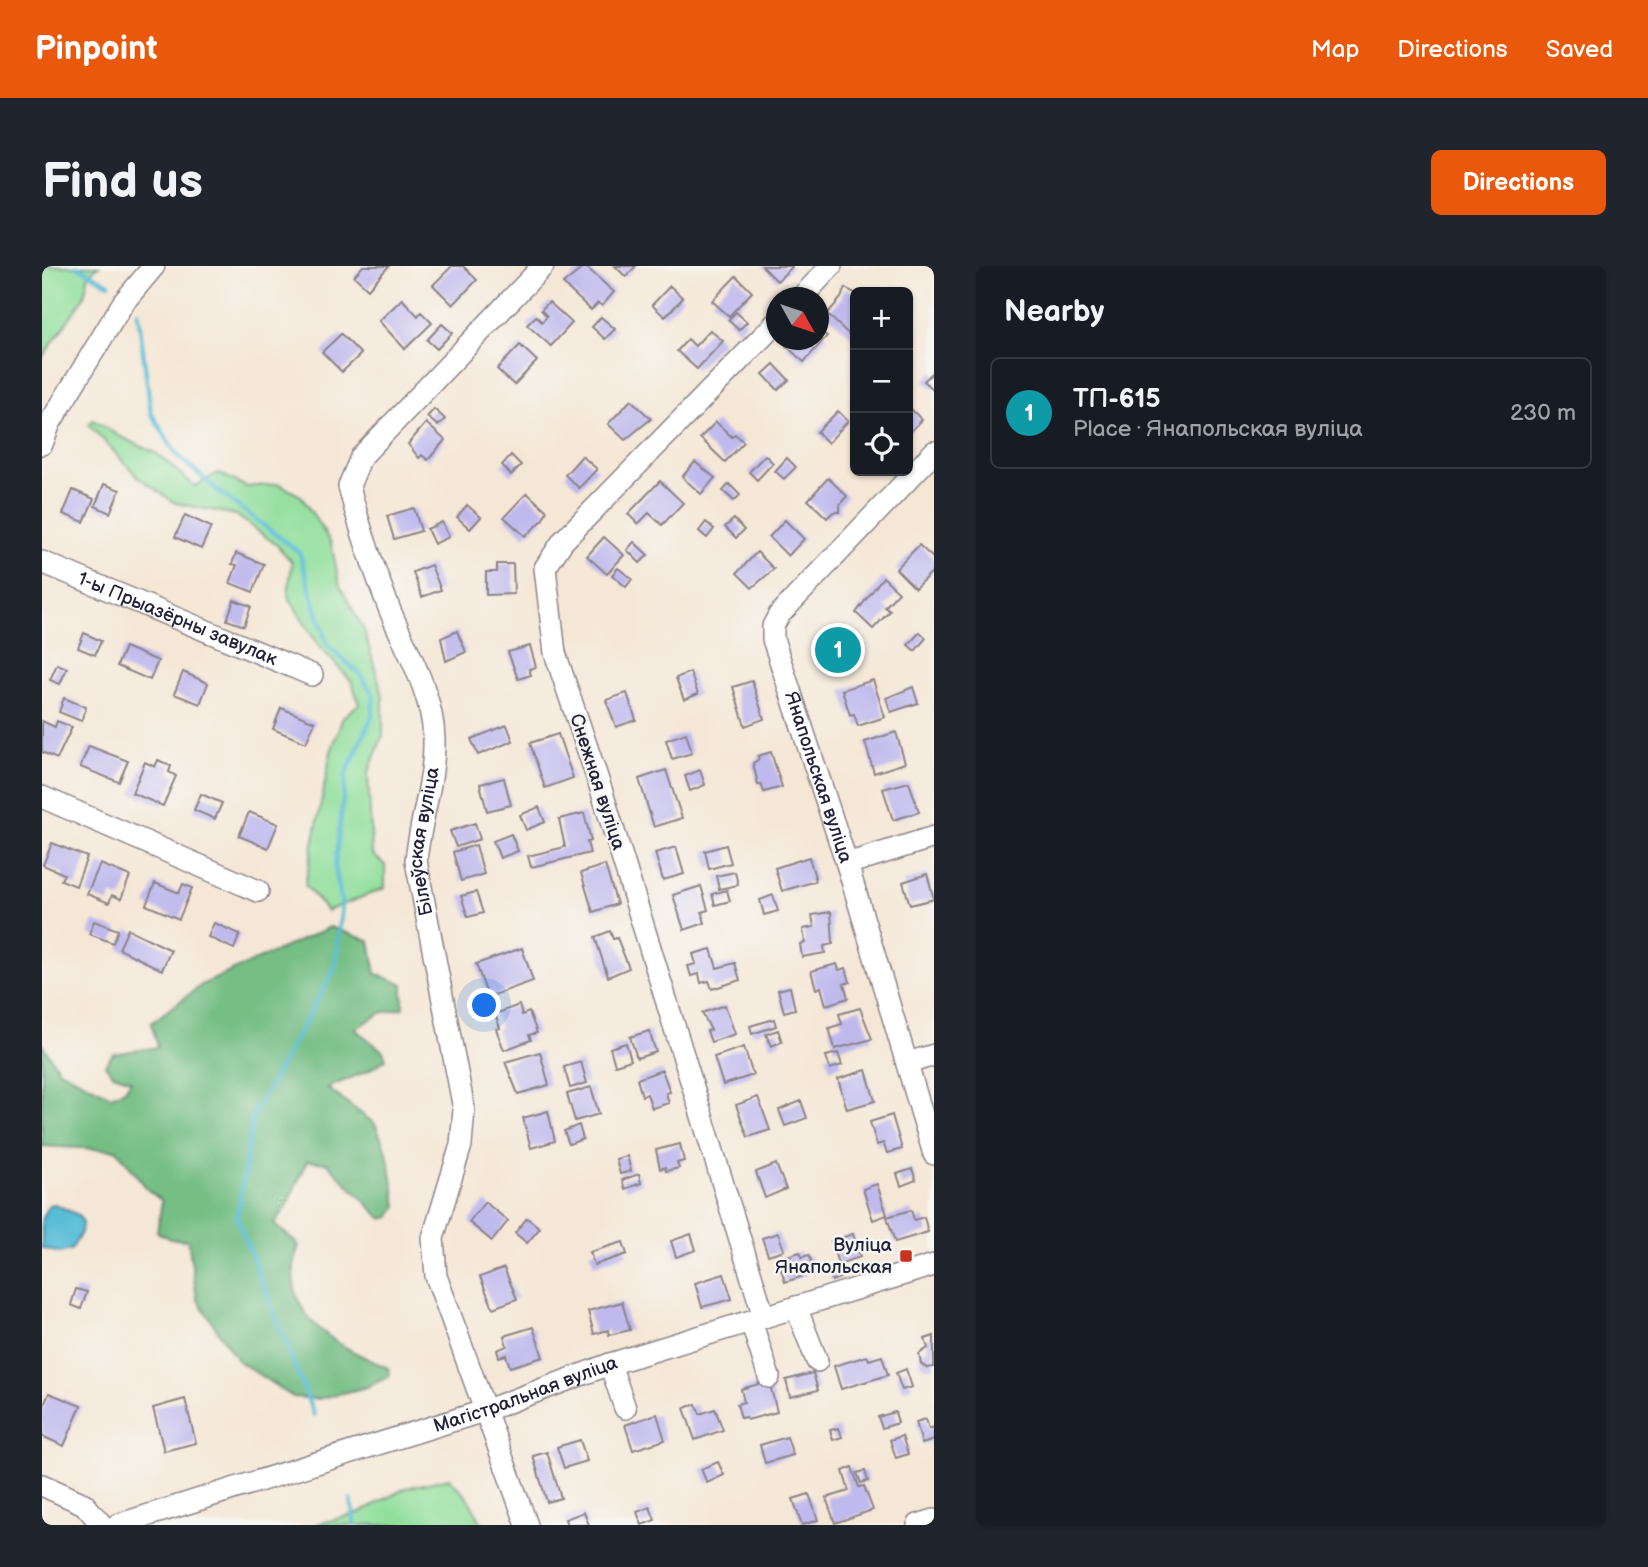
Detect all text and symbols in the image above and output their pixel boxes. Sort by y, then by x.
text: Pinpoint [35,29,157,69]
text: Map [1311,35,1359,64]
text: Directions [1397,35,1508,64]
text: Saved [1546,35,1613,64]
button: Directions [1431,150,1606,215]
text: Find us [42,153,203,212]
north arrow [766,287,829,350]
map controls [850,287,913,476]
button: + [850,287,913,350]
text: Nearby [1004,294,1104,330]
button: − [850,350,913,413]
text: ТП-615 [1073,384,1161,415]
text: 1 [1024,399,1034,427]
text: 230 m [1510,399,1576,427]
button: locate [850,413,913,476]
text: Place · Янапольская вуліца [1073,415,1363,443]
street label: 1-ы Прыазёрны завулак [74,567,281,671]
pin: 1 [815,624,861,676]
street label: Янапольская вуліца [780,689,857,866]
street label: Снежная вуліца [564,711,630,853]
street label: Білеўская вуліца [404,766,444,918]
your location [467,988,501,1022]
place label: Вуліца Янапольская [775,1234,892,1279]
marker: Вуліца Янапольская [898,1248,914,1264]
street label: Магістральная вуліца [431,1351,620,1437]

